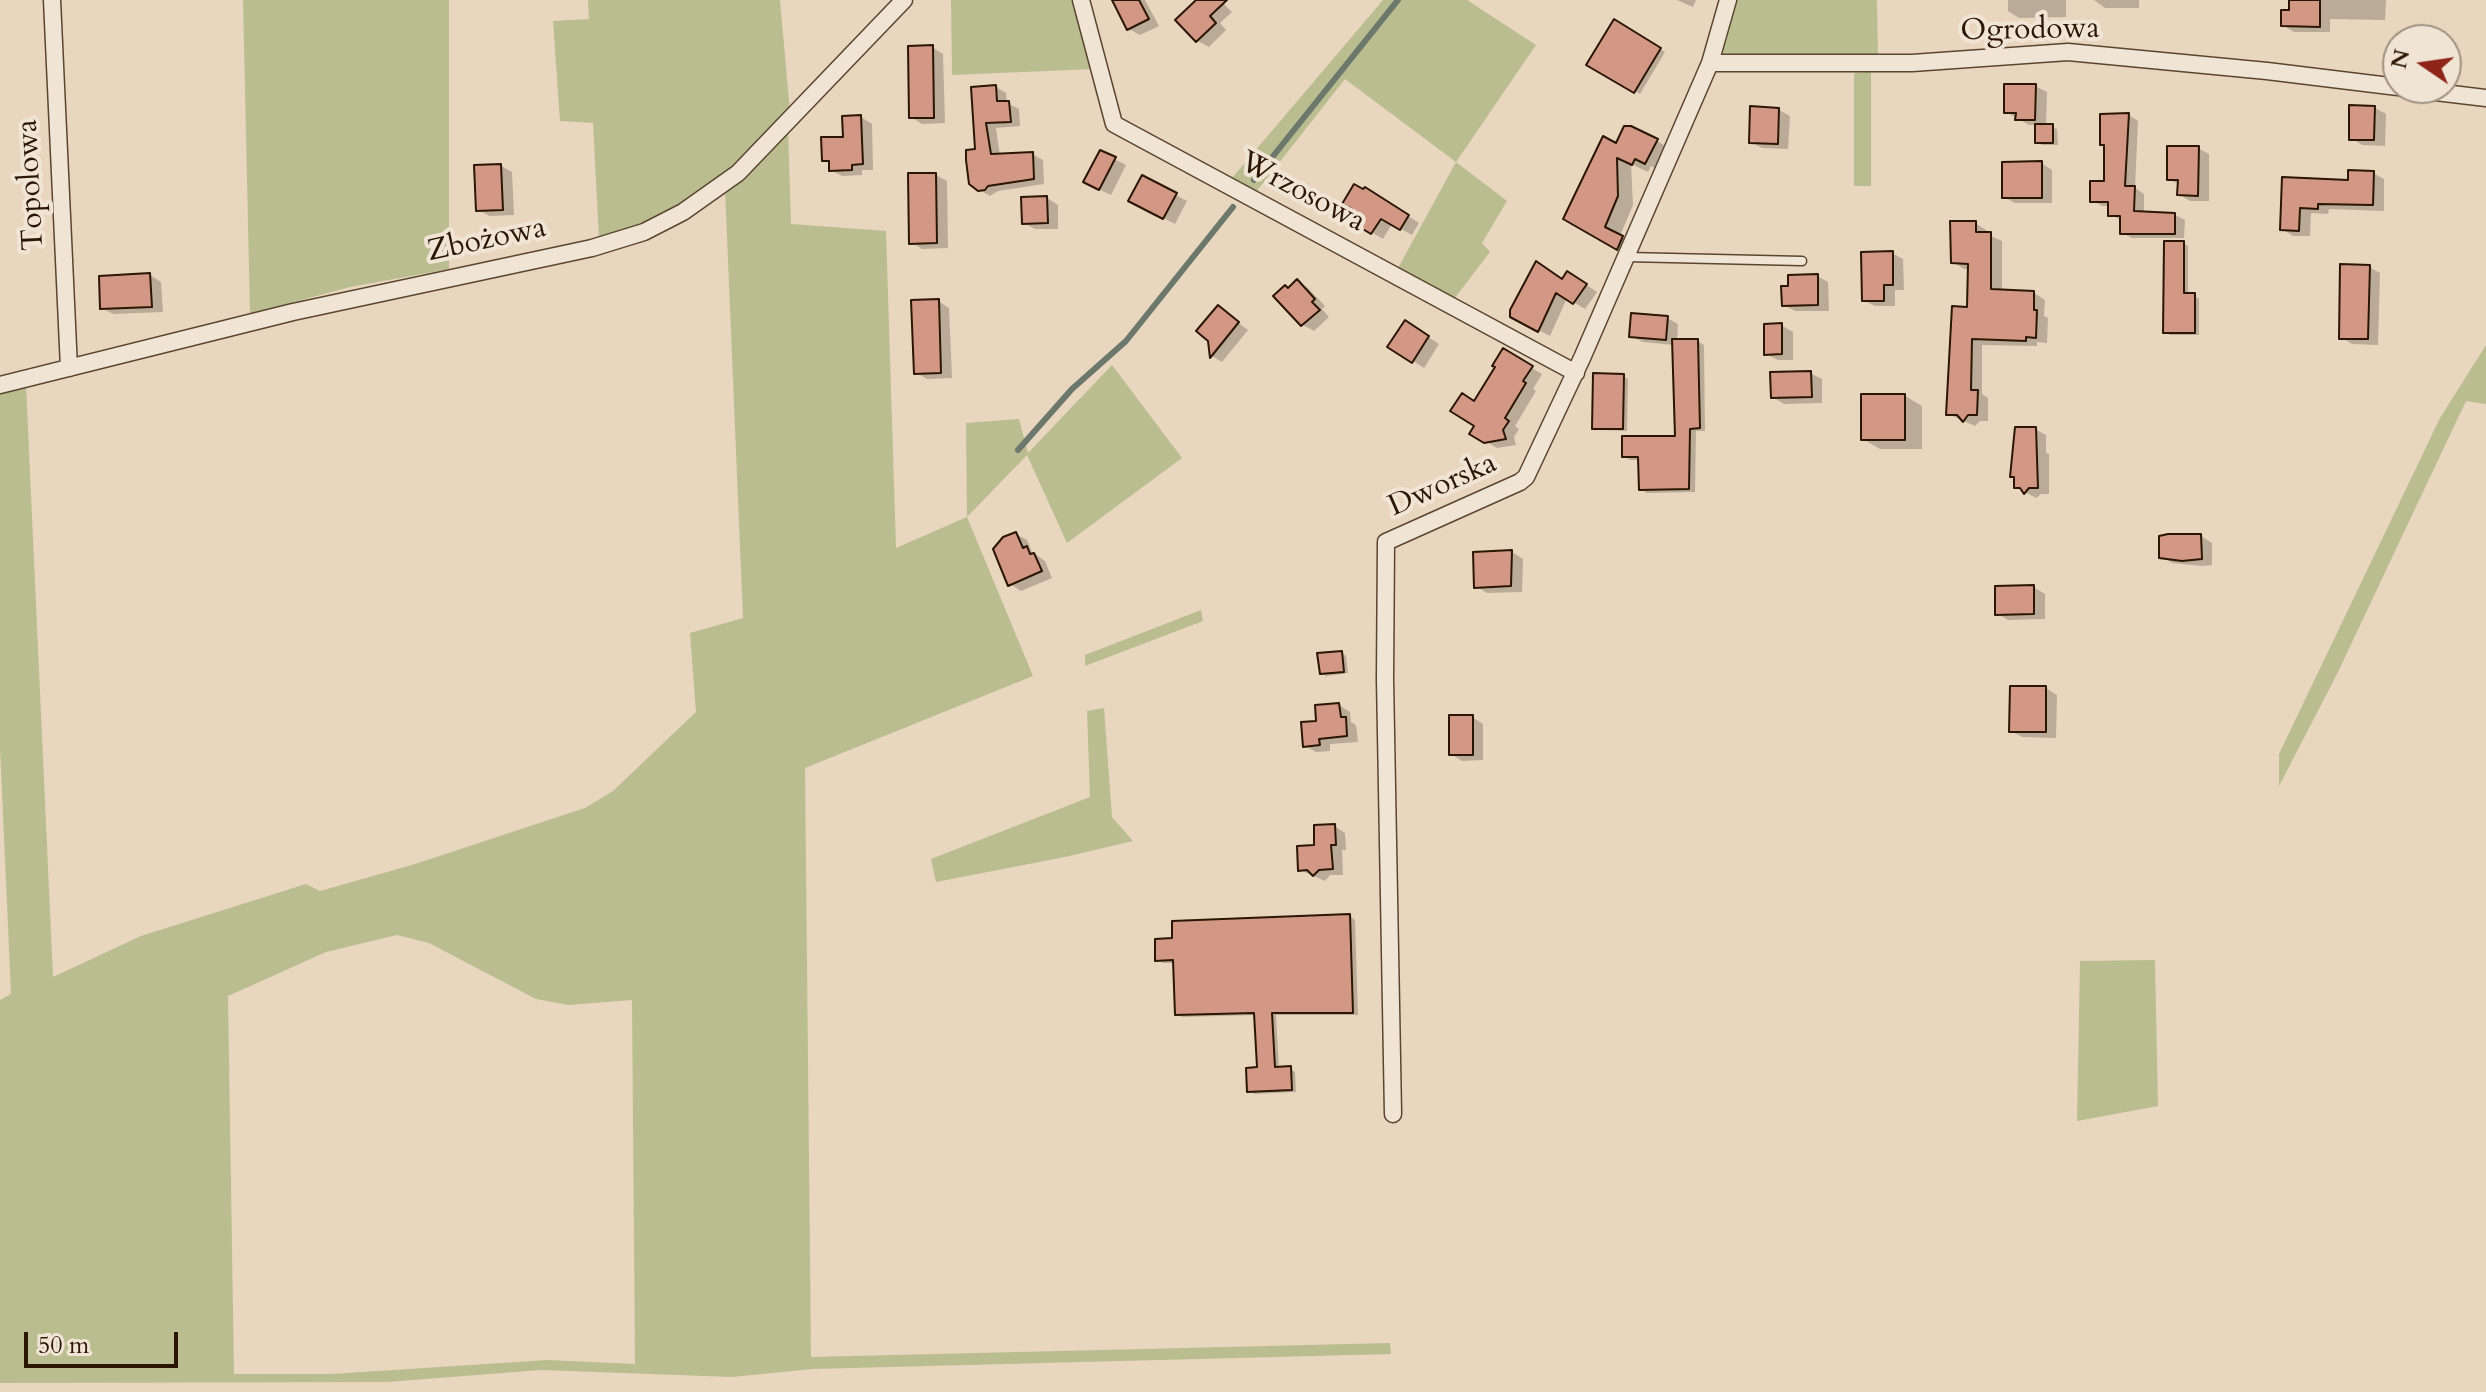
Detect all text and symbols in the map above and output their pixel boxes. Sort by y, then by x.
street label: Ogrodowa [1960,12,2100,50]
north arrow [2382,24,2462,104]
text: N [2384,46,2417,72]
street label: Topolowa [11,119,53,251]
street label: Wrzosowa [1233,145,1371,241]
street label: Zbożowa [424,211,550,271]
street label: Dworska [1383,446,1503,526]
scale bar [28,1316,182,1366]
text: 50 m [38,1329,89,1362]

